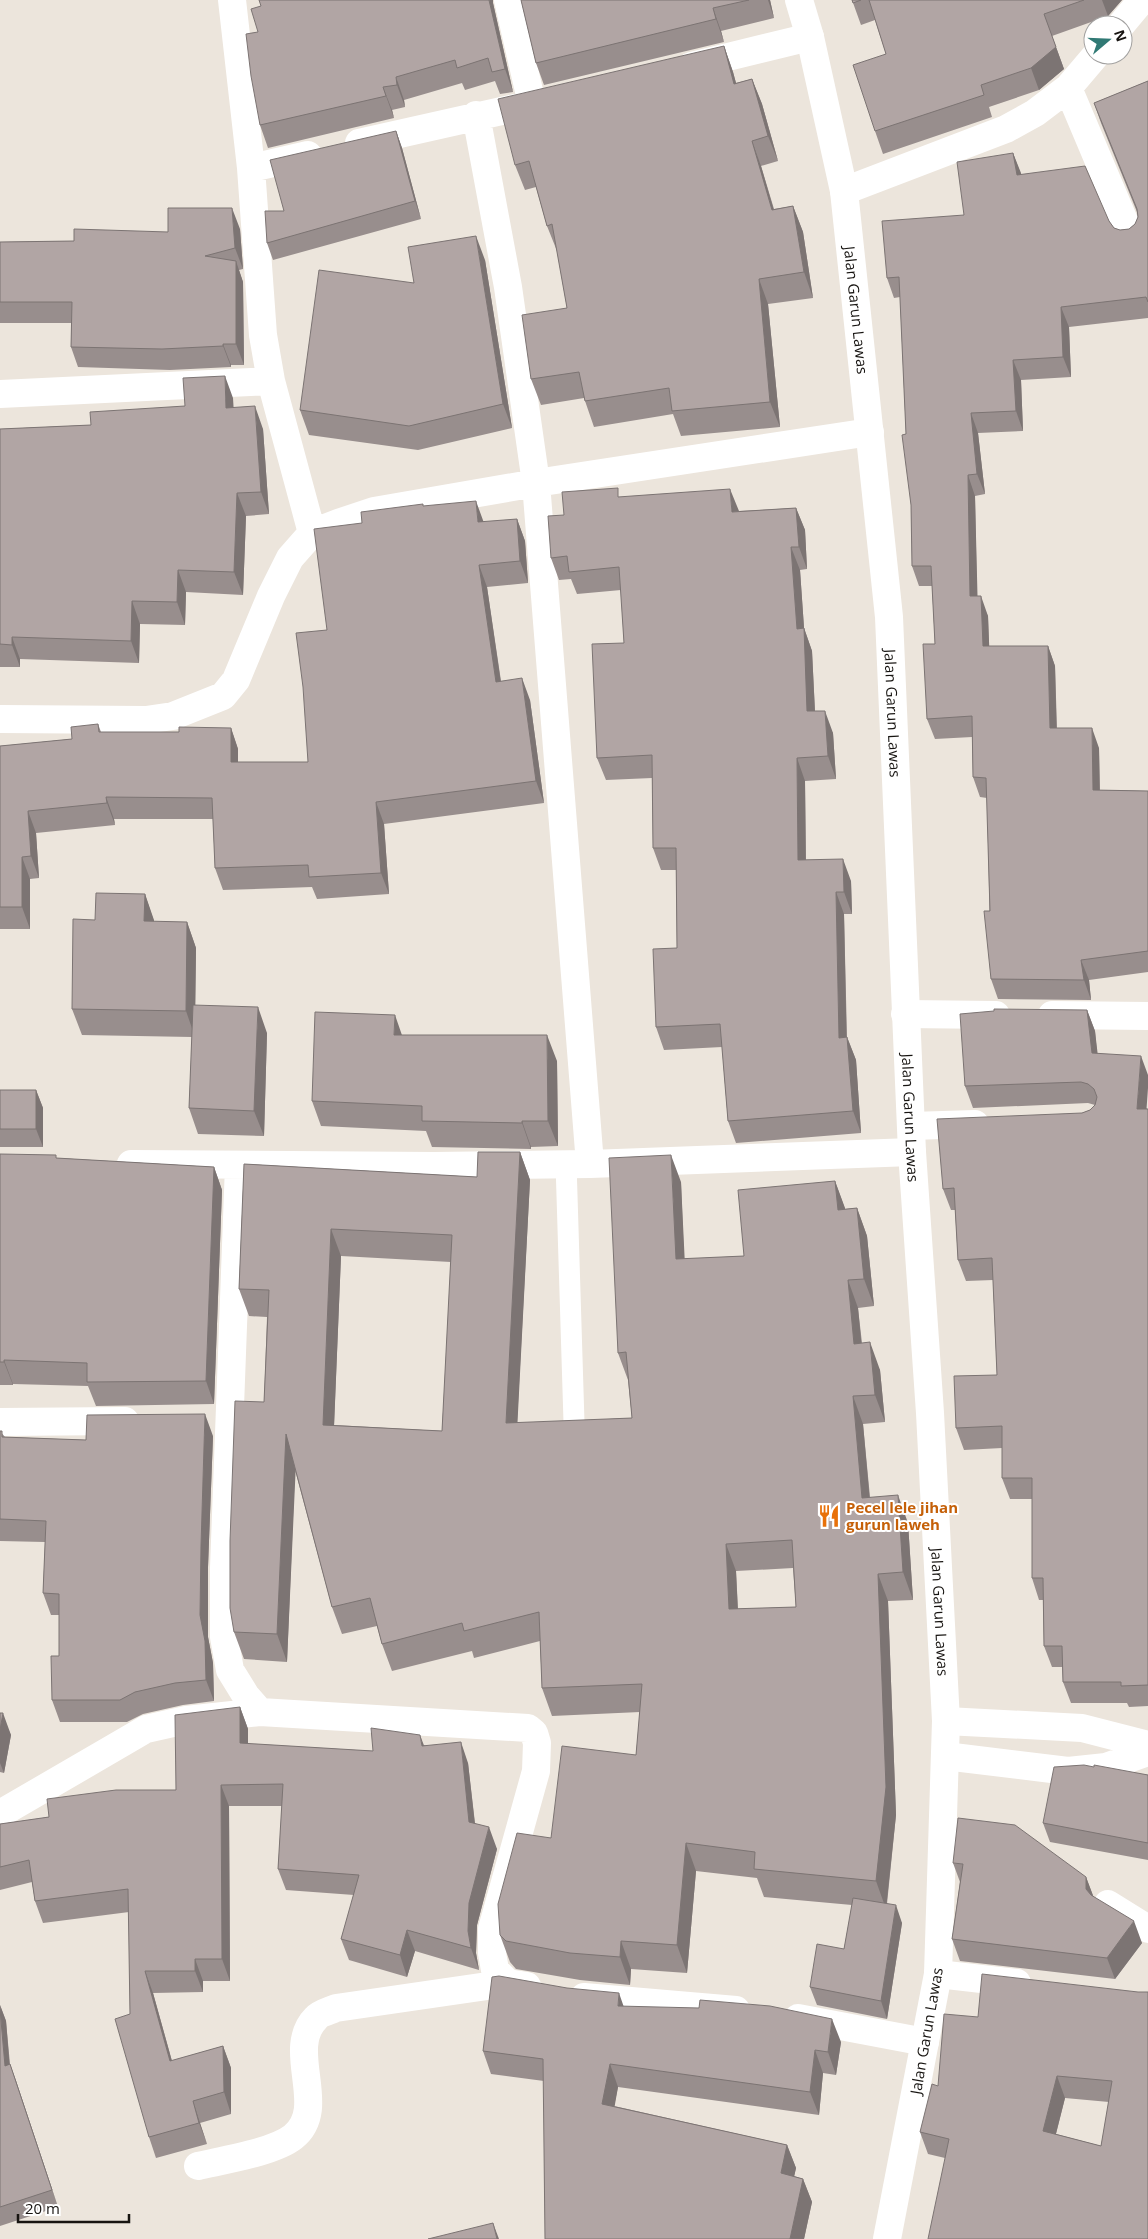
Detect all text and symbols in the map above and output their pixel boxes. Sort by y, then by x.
north arrow [1083,15,1133,65]
text: N [1110,27,1132,44]
street label: Jalan Garun Lawas [840,243,873,375]
street label: Jalan Garun Lawas [880,647,906,778]
street label: Jalan Garun Lawas [898,1051,924,1183]
place label: Pecel lele jihan gurun laweh [846,1497,958,1534]
restaurant icon: Pecel lele jihan gurun laweh [816,1503,842,1529]
street label: Jalan Garun Lawas [927,1545,954,1677]
street label: Jalan Garun Lawas [905,1966,947,2098]
scale bar [18,2192,129,2224]
text: 20 m [25,2198,60,2218]

